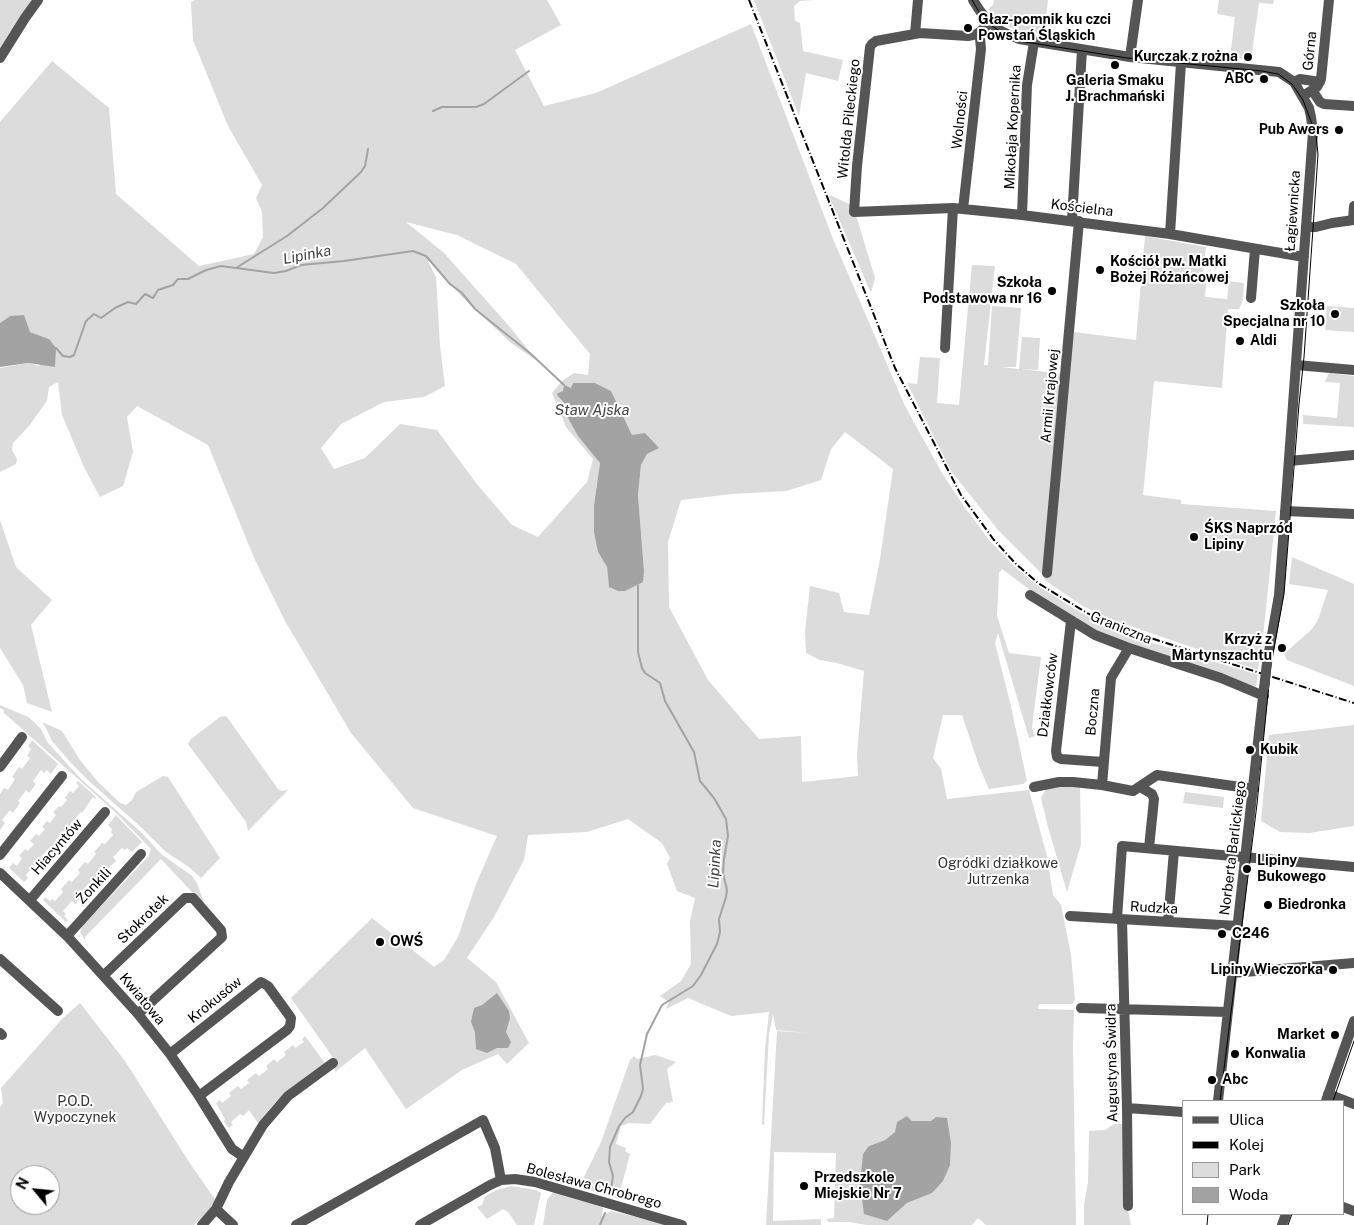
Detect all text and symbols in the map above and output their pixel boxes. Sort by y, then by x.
place label: Głaz-pomnik ku czci Powstań Śląskich [978,12,1111,44]
marker: Głaz-pomnik ku czci Powstań Śląskich [962,22,974,34]
street label: Górna [1300,31,1320,71]
place label: Kurczak z rożna [1134,49,1238,65]
marker: Kurczak z rożna [1242,51,1254,63]
street label: Witolda Pileckiego [834,58,864,180]
marker: Galeria Smaku J. Brachmański [1109,59,1121,71]
street label: Mikołaja Kopernika [1001,64,1025,190]
place label: ABC [1224,71,1254,87]
place label: Galeria Smaku J. Brachmański [1065,73,1165,105]
marker: ABC [1258,73,1270,85]
street label: Wolności [949,90,971,150]
place label: Pub Awers [1259,122,1329,138]
marker: Pub Awers [1333,124,1345,136]
street label: Łagiewnicka [1282,170,1304,252]
street label: Kościelna [1050,196,1114,220]
water label: Lipinka [281,242,333,268]
place label: Kościół pw. Matki Bożej Różańcowej [1110,254,1229,286]
marker: Kościół pw. Matki Bożej Różańcowej [1094,264,1106,276]
place label: Szkoła Podstawowa nr 16 [923,275,1042,308]
marker: Szkoła Podstawowa nr 16 [1046,285,1058,297]
place label: Szkoła Specjalna nr 10 [1223,298,1325,331]
marker: Szkoła Specjalna nr 10 [1329,308,1341,320]
place label: Aldi [1250,333,1277,349]
marker: Aldi [1234,335,1246,347]
street label: Armii Krajowej [1038,348,1062,444]
water label: Staw Ajska [555,401,629,419]
place label: ŚKS Naprzód Lipiny [1204,521,1293,554]
marker: ŚKS Naprzód Lipiny [1188,531,1200,543]
street label: Graniczna [1088,608,1154,648]
place label: Krzyż z Martynszachtu [1172,632,1272,664]
marker: Krzyż z Martynszachtu [1276,642,1288,654]
street label: Działkowców [1034,652,1062,738]
street label: Boczna [1083,688,1103,736]
place label: Kubik [1260,742,1298,758]
marker: Kubik [1244,744,1256,756]
street label: Norberta Barlickiego [1216,780,1250,916]
street label: Hiacyntów [28,816,86,878]
water label: Lipinka [705,839,725,889]
place label: Lipiny Bukowego [1257,853,1326,886]
park label: Ogródki działkowe Jutrzenka [938,856,1058,889]
marker: Lipiny Bukowego [1241,863,1253,875]
street label: Żonkili [73,864,115,908]
street label: Stokrotek [114,891,172,947]
place label: Biedronka [1278,897,1346,913]
street label: Rudzka [1130,898,1178,918]
marker: Biedronka [1262,899,1274,911]
place label: C246 [1232,926,1269,942]
marker: C246 [1216,928,1228,940]
place label: OWŚ [390,934,423,950]
marker: OWŚ [374,936,386,948]
place label: Lipiny Wieczorka [1210,962,1323,978]
marker: Lipiny Wieczorka [1327,964,1339,976]
street label: Kwiatowa [116,970,168,1028]
street label: Krokusów [185,973,245,1027]
street label: Augustyna Świdra [1103,1003,1121,1123]
place label: Market [1277,1027,1325,1043]
marker: Market [1329,1029,1341,1041]
place label: Konwalia [1245,1046,1306,1062]
marker: Konwalia [1229,1048,1241,1060]
place label: Abc [1222,1072,1248,1088]
marker: Abc [1206,1074,1218,1086]
park label: P.O.D. Wypoczynek [34,1094,116,1126]
legend [1182,1100,1344,1215]
text: Ulica [1229,1111,1264,1128]
text: Kolej [1229,1136,1264,1153]
street label: Bolesława Chrobrego [525,1160,663,1212]
text: Park [1229,1161,1261,1178]
north arrow [10,1165,60,1215]
place label: Przedszkole Miejskie Nr 7 [814,1170,902,1202]
text: N [13,1175,32,1192]
marker: Przedszkole Miejskie Nr 7 [798,1180,810,1192]
text: Woda [1229,1186,1268,1203]

